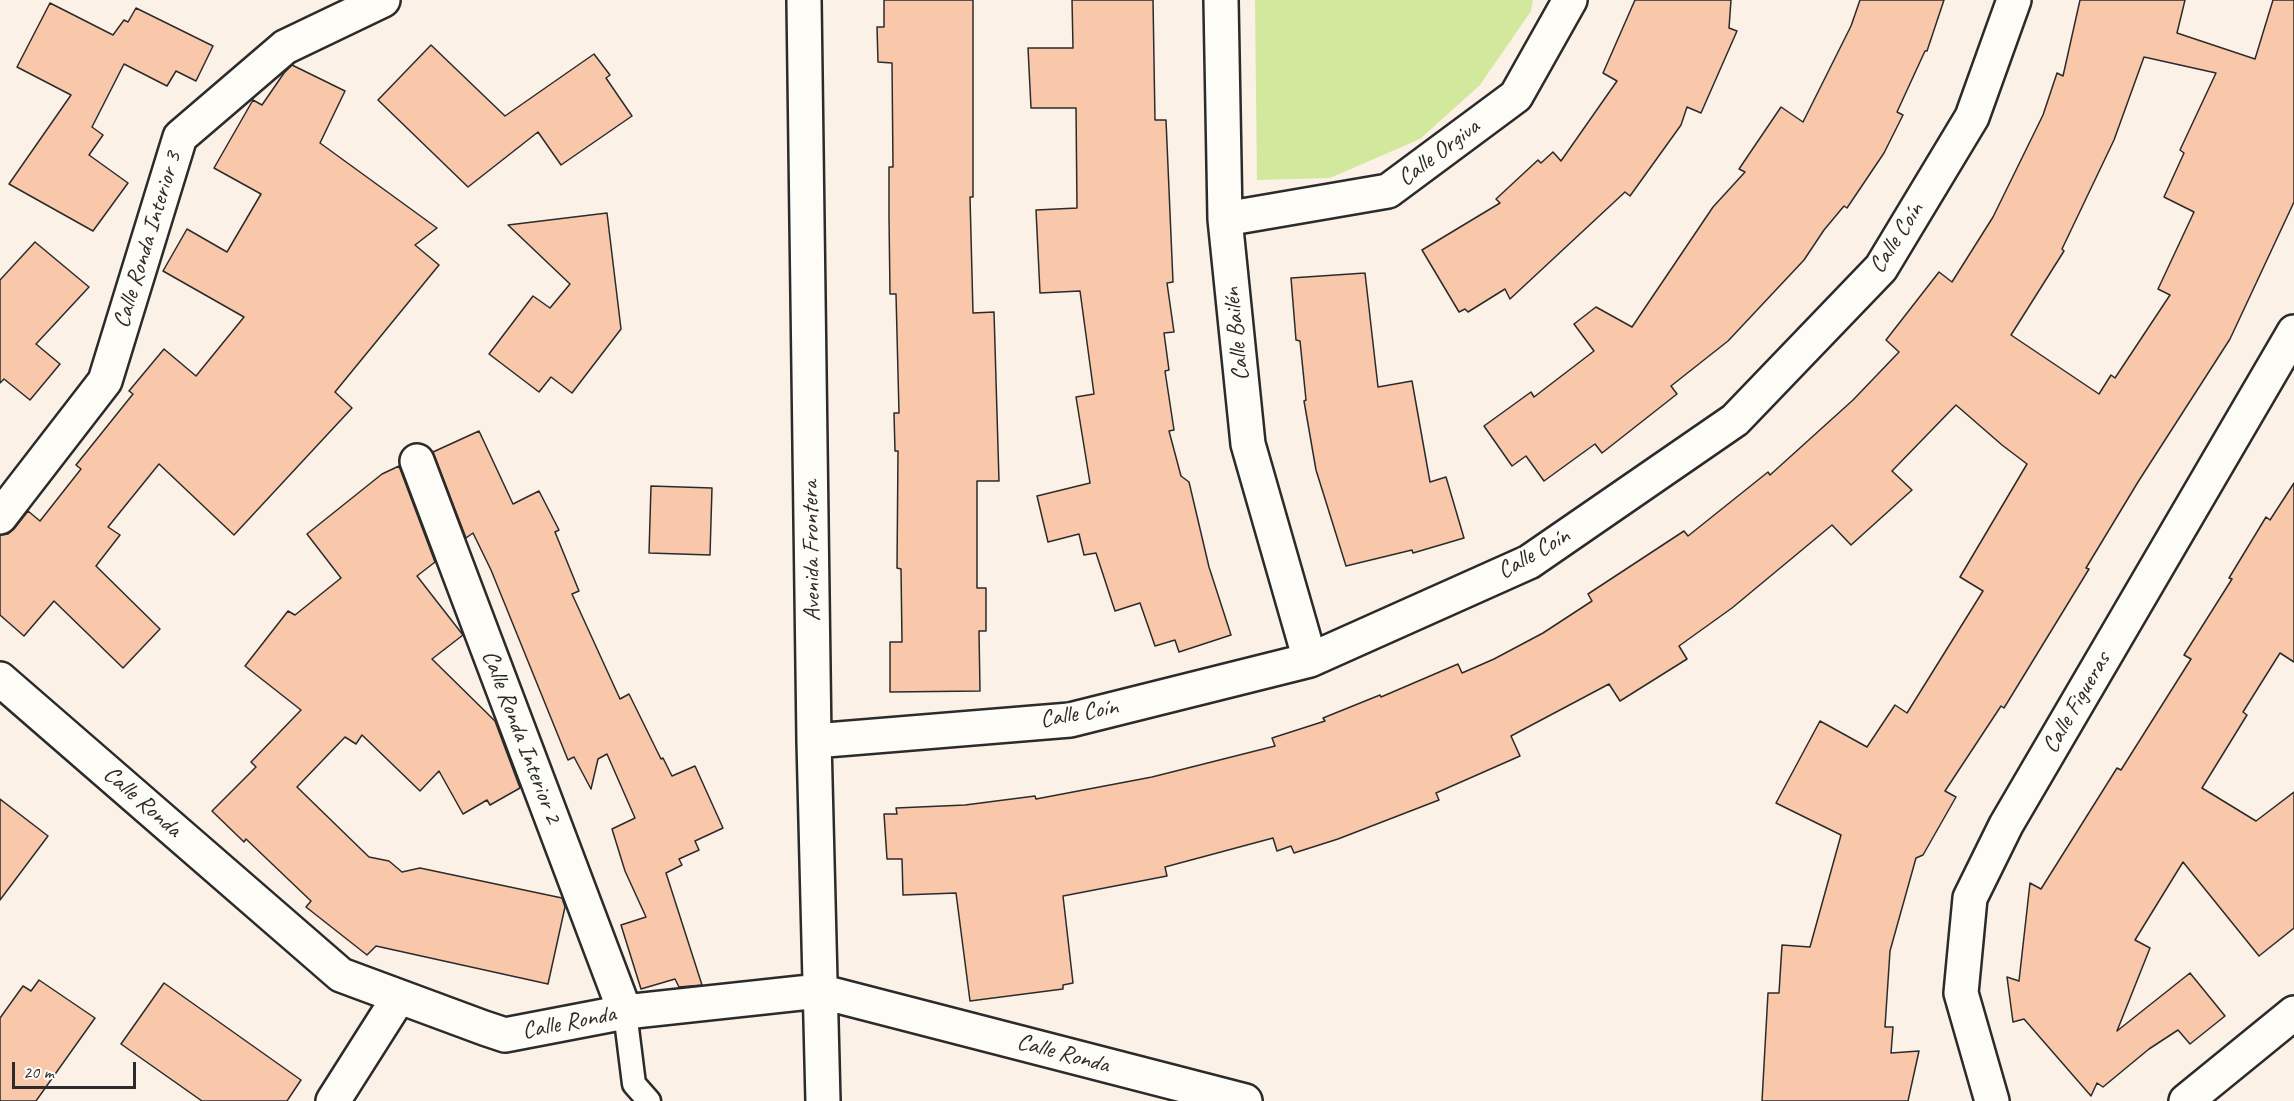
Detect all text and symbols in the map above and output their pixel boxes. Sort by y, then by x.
street label: Calle Orgiva [1393,113,1485,193]
street label: Calle Ronda Interior 3 [107,148,189,332]
street label: Calle Coín [1864,197,1930,279]
street label: Calle Bailén [1218,286,1256,382]
street label: Avenida Frontera [796,480,828,622]
street label: Calle Coín [1493,522,1575,586]
street label: Calle Ronda Interior 2 [475,646,567,828]
street label: Calle Figueras [2037,647,2117,759]
street label: Calle Coín [1038,693,1120,735]
street label: Calle Ronda [97,760,187,844]
street label: Calle Ronda [520,1000,618,1046]
street label: Calle Ronda [1014,1028,1112,1080]
scale bar [15,1050,140,1088]
text: 20 m [23,1061,54,1083]

